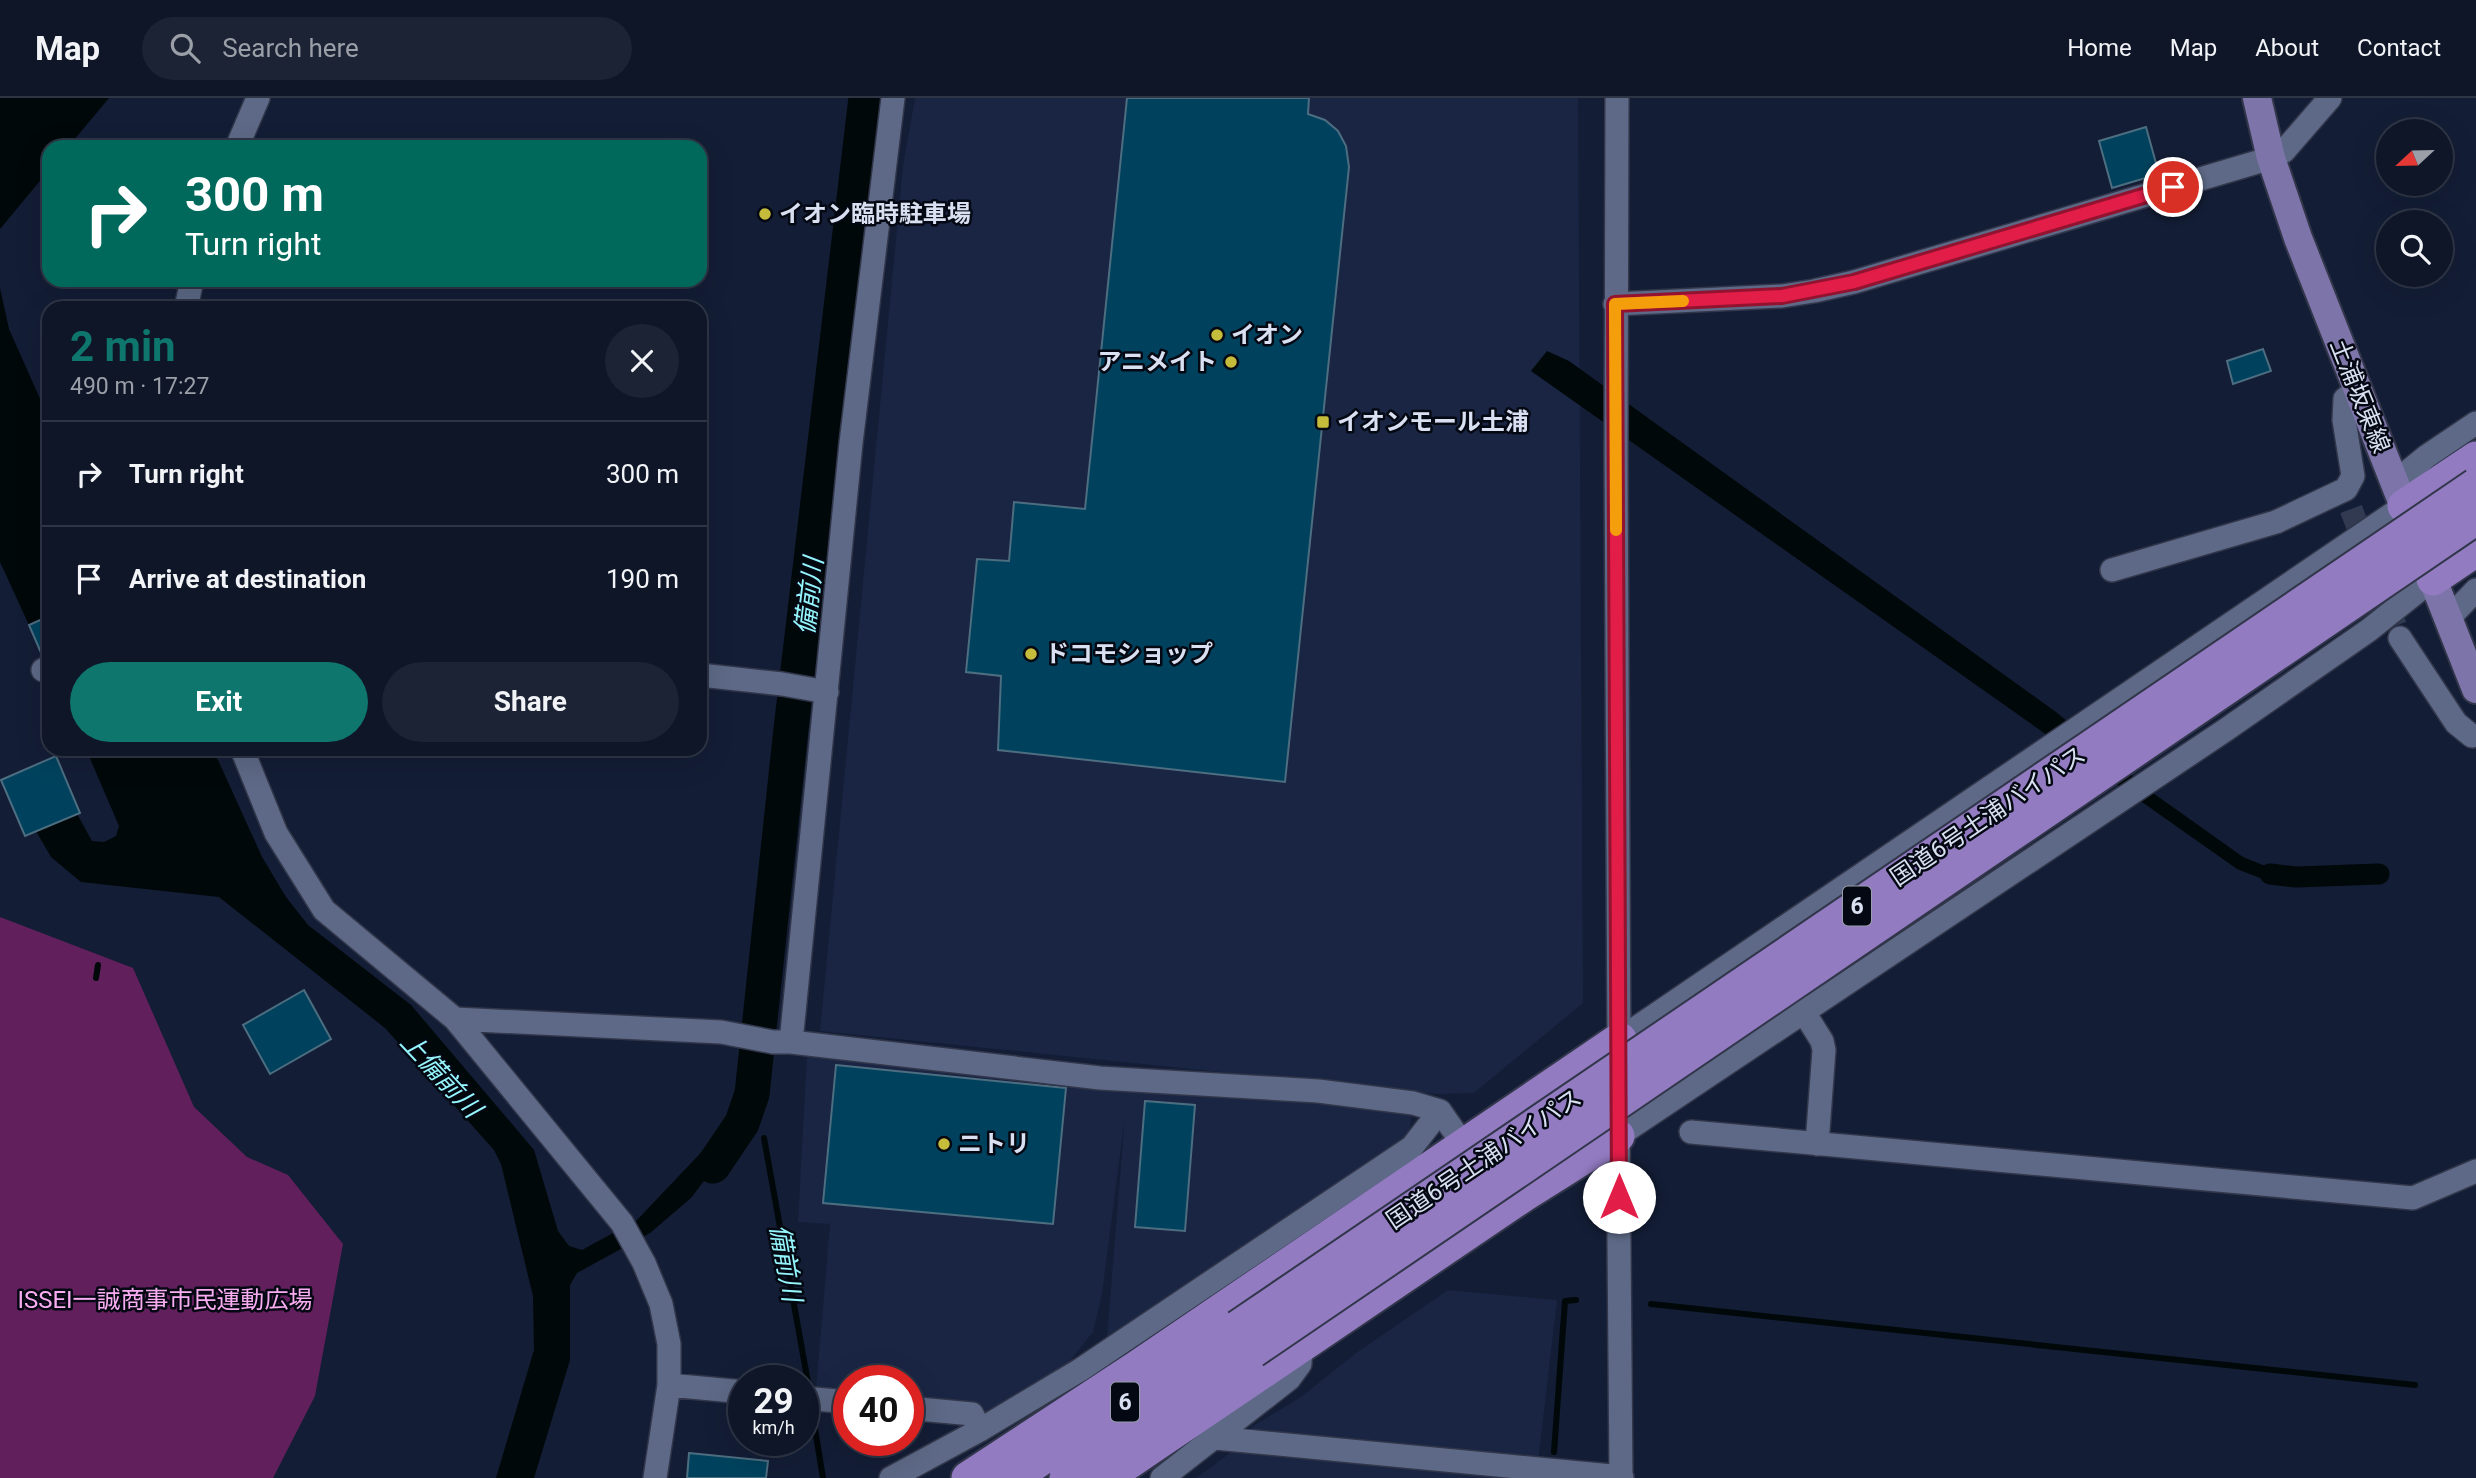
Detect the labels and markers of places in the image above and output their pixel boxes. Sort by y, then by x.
pin [2143,157,2203,217]
place label: イオン臨時駐車場 [779,200,971,228]
marker: イオン臨時駐車場 [757,206,773,222]
place label: イオン [1231,321,1303,349]
marker: イオン [1209,327,1225,343]
place label: アニメイト [1097,348,1217,376]
marker: アニメイト [1223,354,1239,370]
place label: イオンモール土浦 [1337,408,1529,436]
marker: イオンモール土浦 [1315,414,1331,430]
place label: ドコモショップ [1045,640,1213,668]
marker: ドコモショップ [1023,646,1039,662]
place label: ニトリ [958,1130,1030,1158]
marker: ニトリ [936,1136,952,1152]

